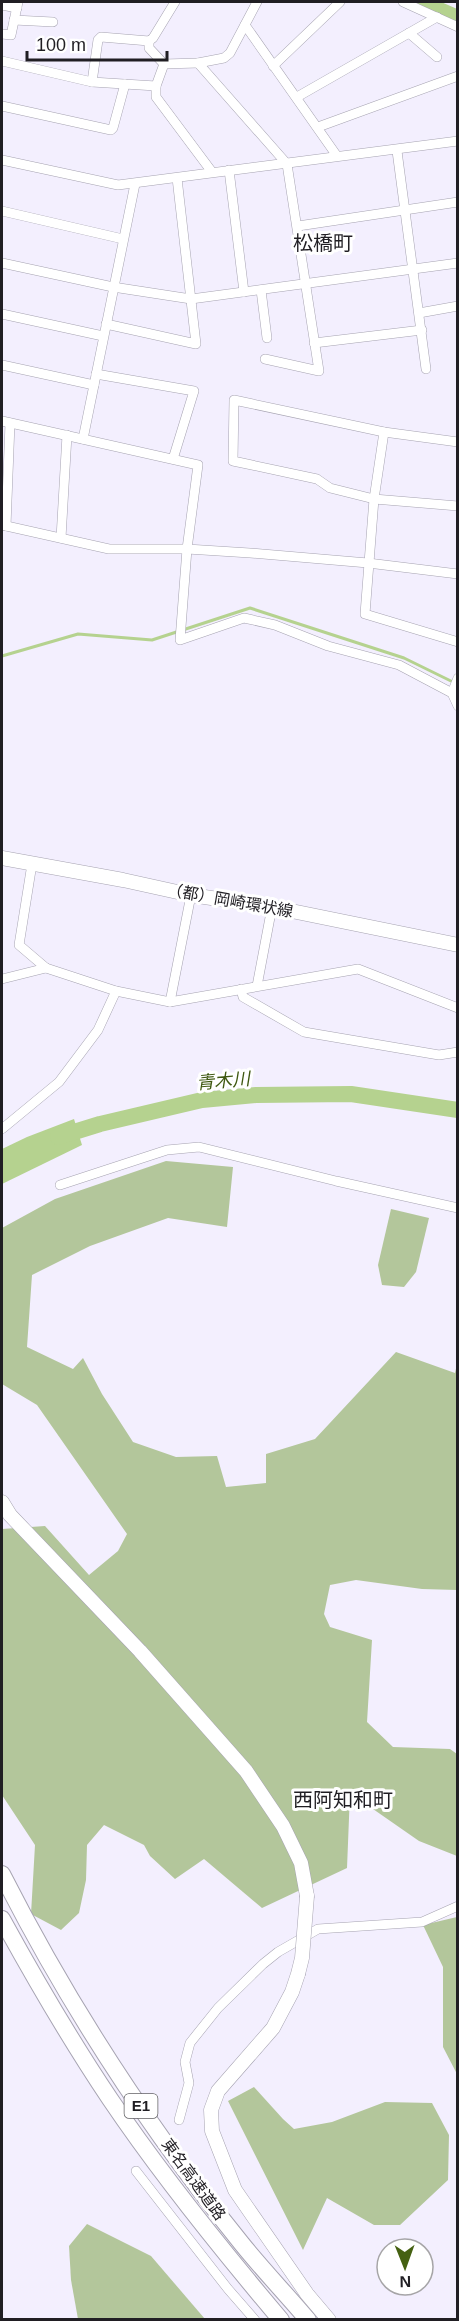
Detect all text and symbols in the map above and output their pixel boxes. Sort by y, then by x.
scale bar [27,24,166,62]
text: 100 m [36,35,86,55]
district label: 松橋町 [293,232,353,254]
street label: （都）岡崎環状線 [165,881,294,920]
water label: 青木川 [195,1069,253,1093]
district label: 西阿知和町 [293,1789,393,1811]
road number: E1 [124,2094,158,2118]
street label: 東名高速道路 [159,2135,229,2223]
north arrow [375,2237,435,2297]
text: N [399,2273,411,2290]

